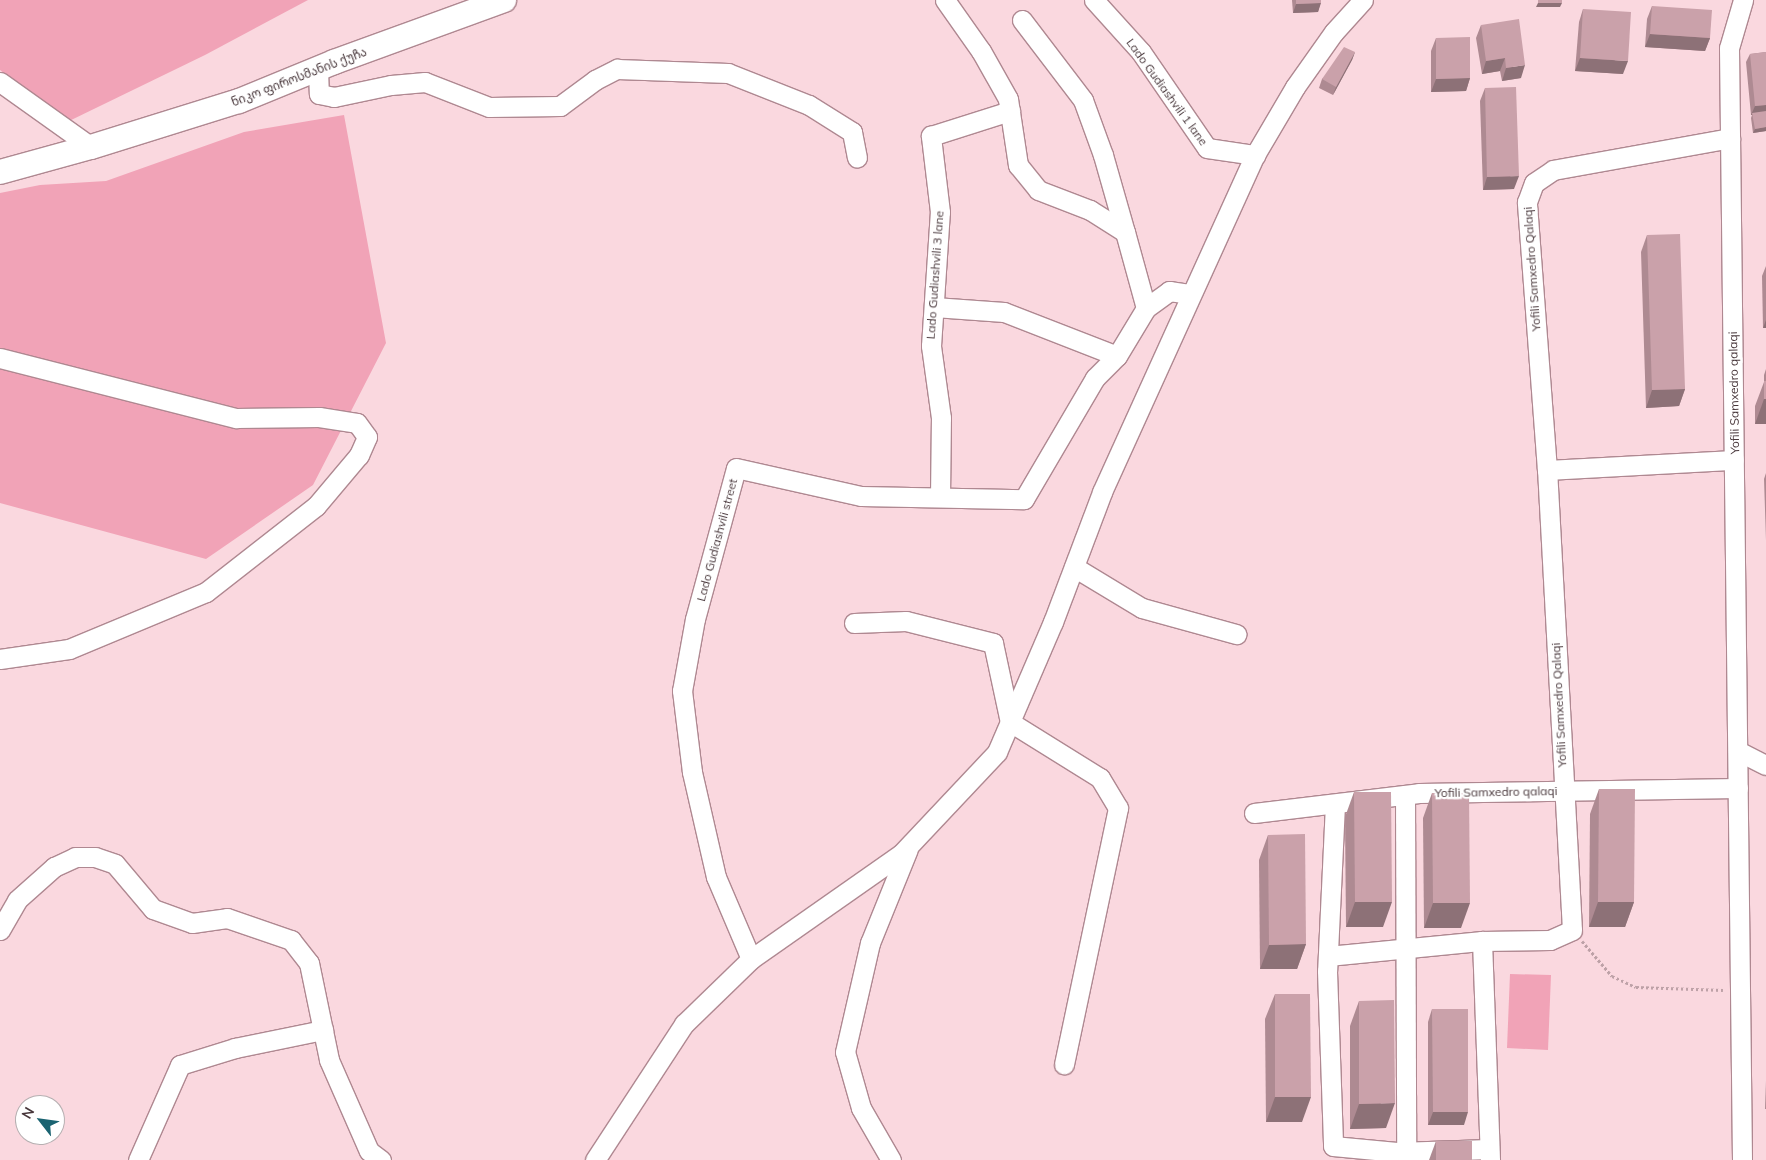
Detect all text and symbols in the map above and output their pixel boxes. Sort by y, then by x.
street label: Lado Gudiashvili 1 lane [1123,36,1211,148]
street label: ნიკო ფიროსმანის ქუჩა [229,44,369,110]
street label: Yofili Samxedro Qalaqi [1520,206,1544,332]
street label: Lado Gudiashvili 3 lane [923,210,947,340]
street label: Yofili Samxedro qalaqi [1726,331,1742,455]
street label: Lado Gudiashvili street [694,477,740,603]
street label: Yofili Samxedro Qalaqi [1549,642,1569,768]
street label: Yofili Samxedro qalaqi [1434,784,1558,800]
north arrow [15,1095,65,1145]
text: N [17,1104,38,1122]

